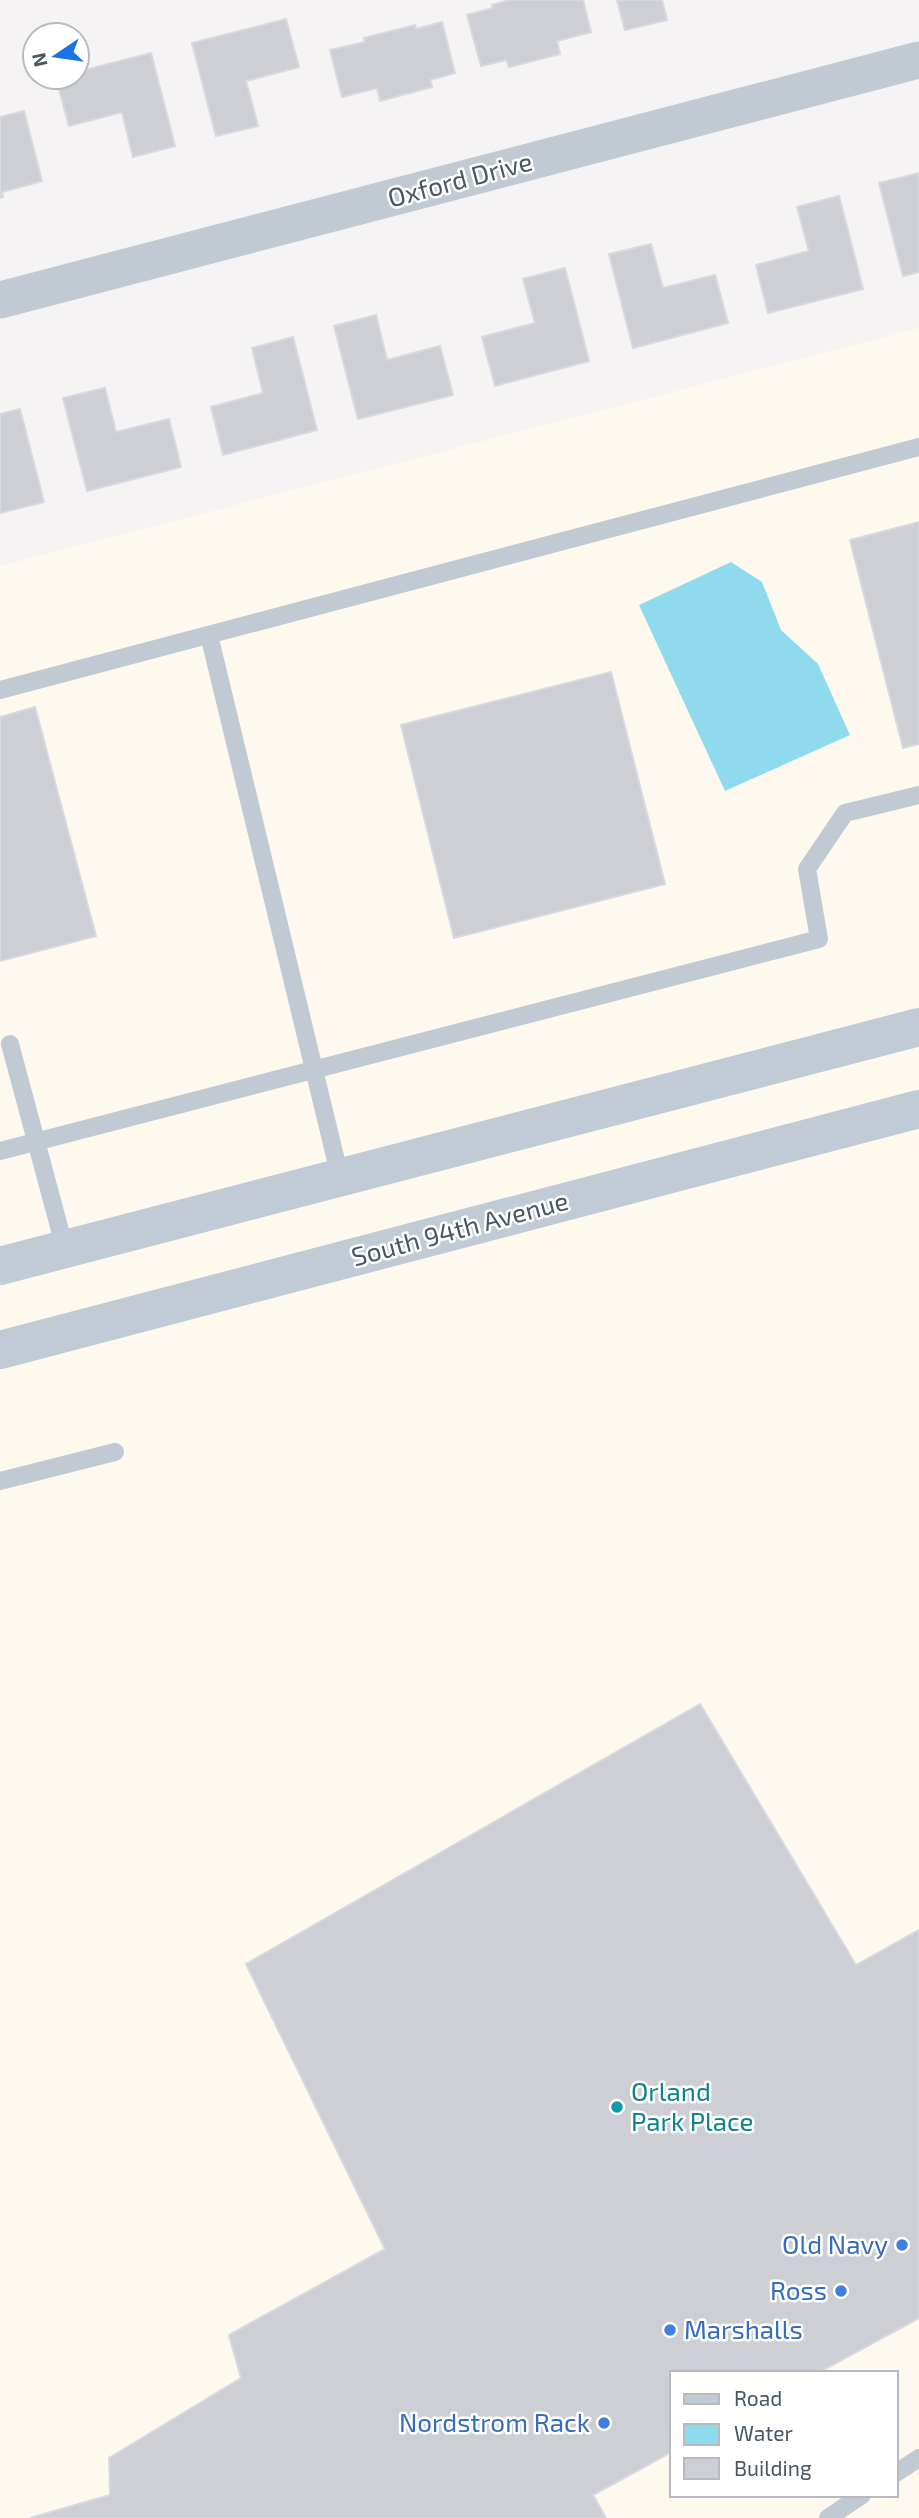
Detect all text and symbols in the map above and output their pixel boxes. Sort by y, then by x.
north arrow [21,21,91,91]
text: N [26,51,52,69]
street label: Oxford Drive [384,144,535,213]
street label: South 94th Avenue [348,1184,571,1271]
place label: Orland Park Place [631,2075,754,2136]
marker: Orland Park Place [609,2099,625,2115]
place label: Old Navy [782,2228,888,2259]
marker: Old Navy [894,2237,910,2253]
place label: Ross [770,2274,827,2305]
marker: Ross [833,2283,849,2299]
place label: Marshalls [684,2313,803,2344]
marker: Marshalls [662,2322,678,2338]
legend [670,2371,898,2497]
text: Road [734,2385,782,2410]
place label: Nordstrom Rack [399,2406,590,2437]
marker: Nordstrom Rack [596,2415,612,2431]
text: Water [734,2420,793,2445]
text: Building [734,2455,812,2480]

